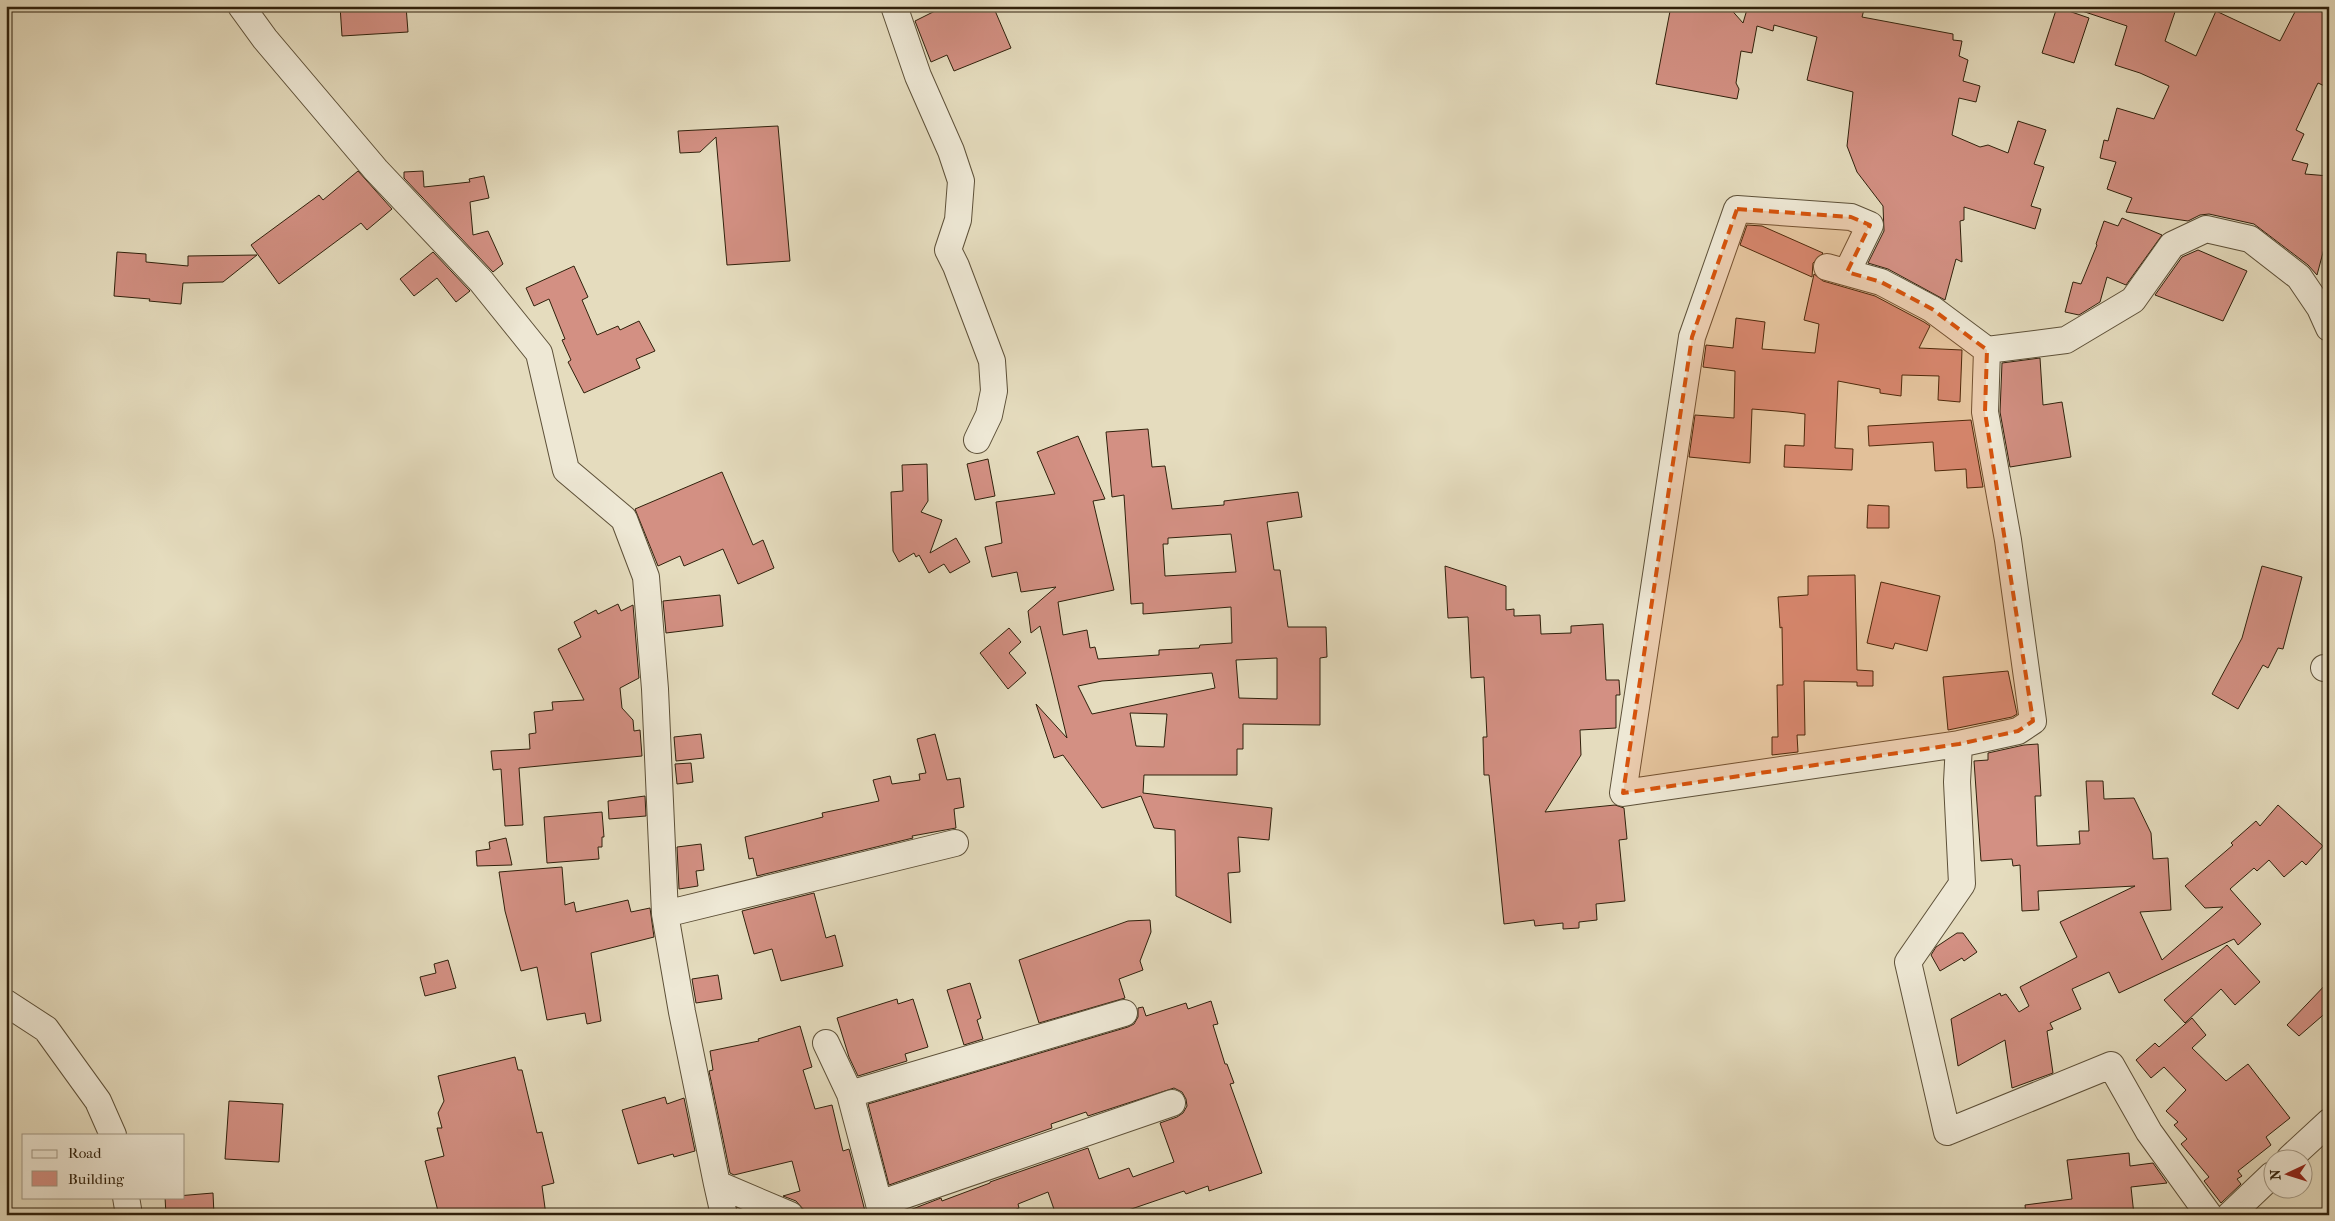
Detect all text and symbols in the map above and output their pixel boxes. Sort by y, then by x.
legend [22,1134,185,1198]
text: Road [68,1144,102,1162]
north arrow [2262,1148,2312,1198]
text: N [2267,1169,2284,1181]
text: Building [68,1170,125,1188]

